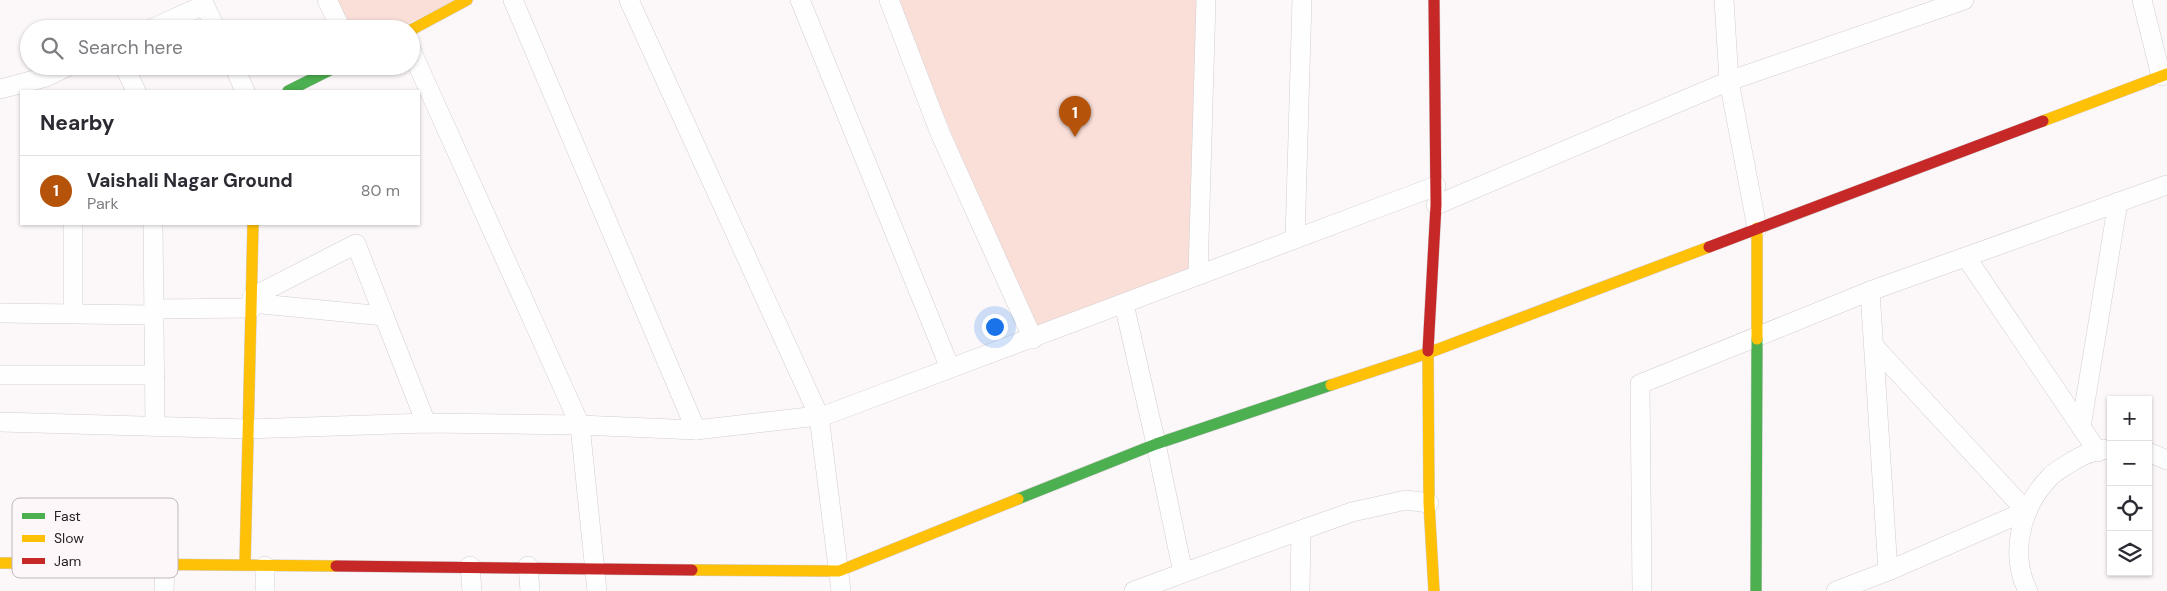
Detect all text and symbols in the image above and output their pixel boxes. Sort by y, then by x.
search box [20,20,420,75]
icon: search [38,34,66,62]
text: Search here [78,35,183,60]
pin: 1 [1059,96,1091,137]
text: Nearby [40,109,114,137]
text: Vaishali Nagar Ground [87,168,293,193]
text: 1 [53,180,59,201]
text: 80 m [361,180,400,201]
text: Park [87,193,119,214]
your location [982,314,1008,340]
map controls [2107,396,2152,576]
button: + [2107,396,2152,441]
button: − [2107,441,2152,486]
button: locate [2107,486,2152,531]
legend [12,498,178,578]
text: Fast [54,507,81,525]
text: Slow [54,529,84,547]
button: layers [2107,531,2152,576]
text: Jam [54,552,81,570]

